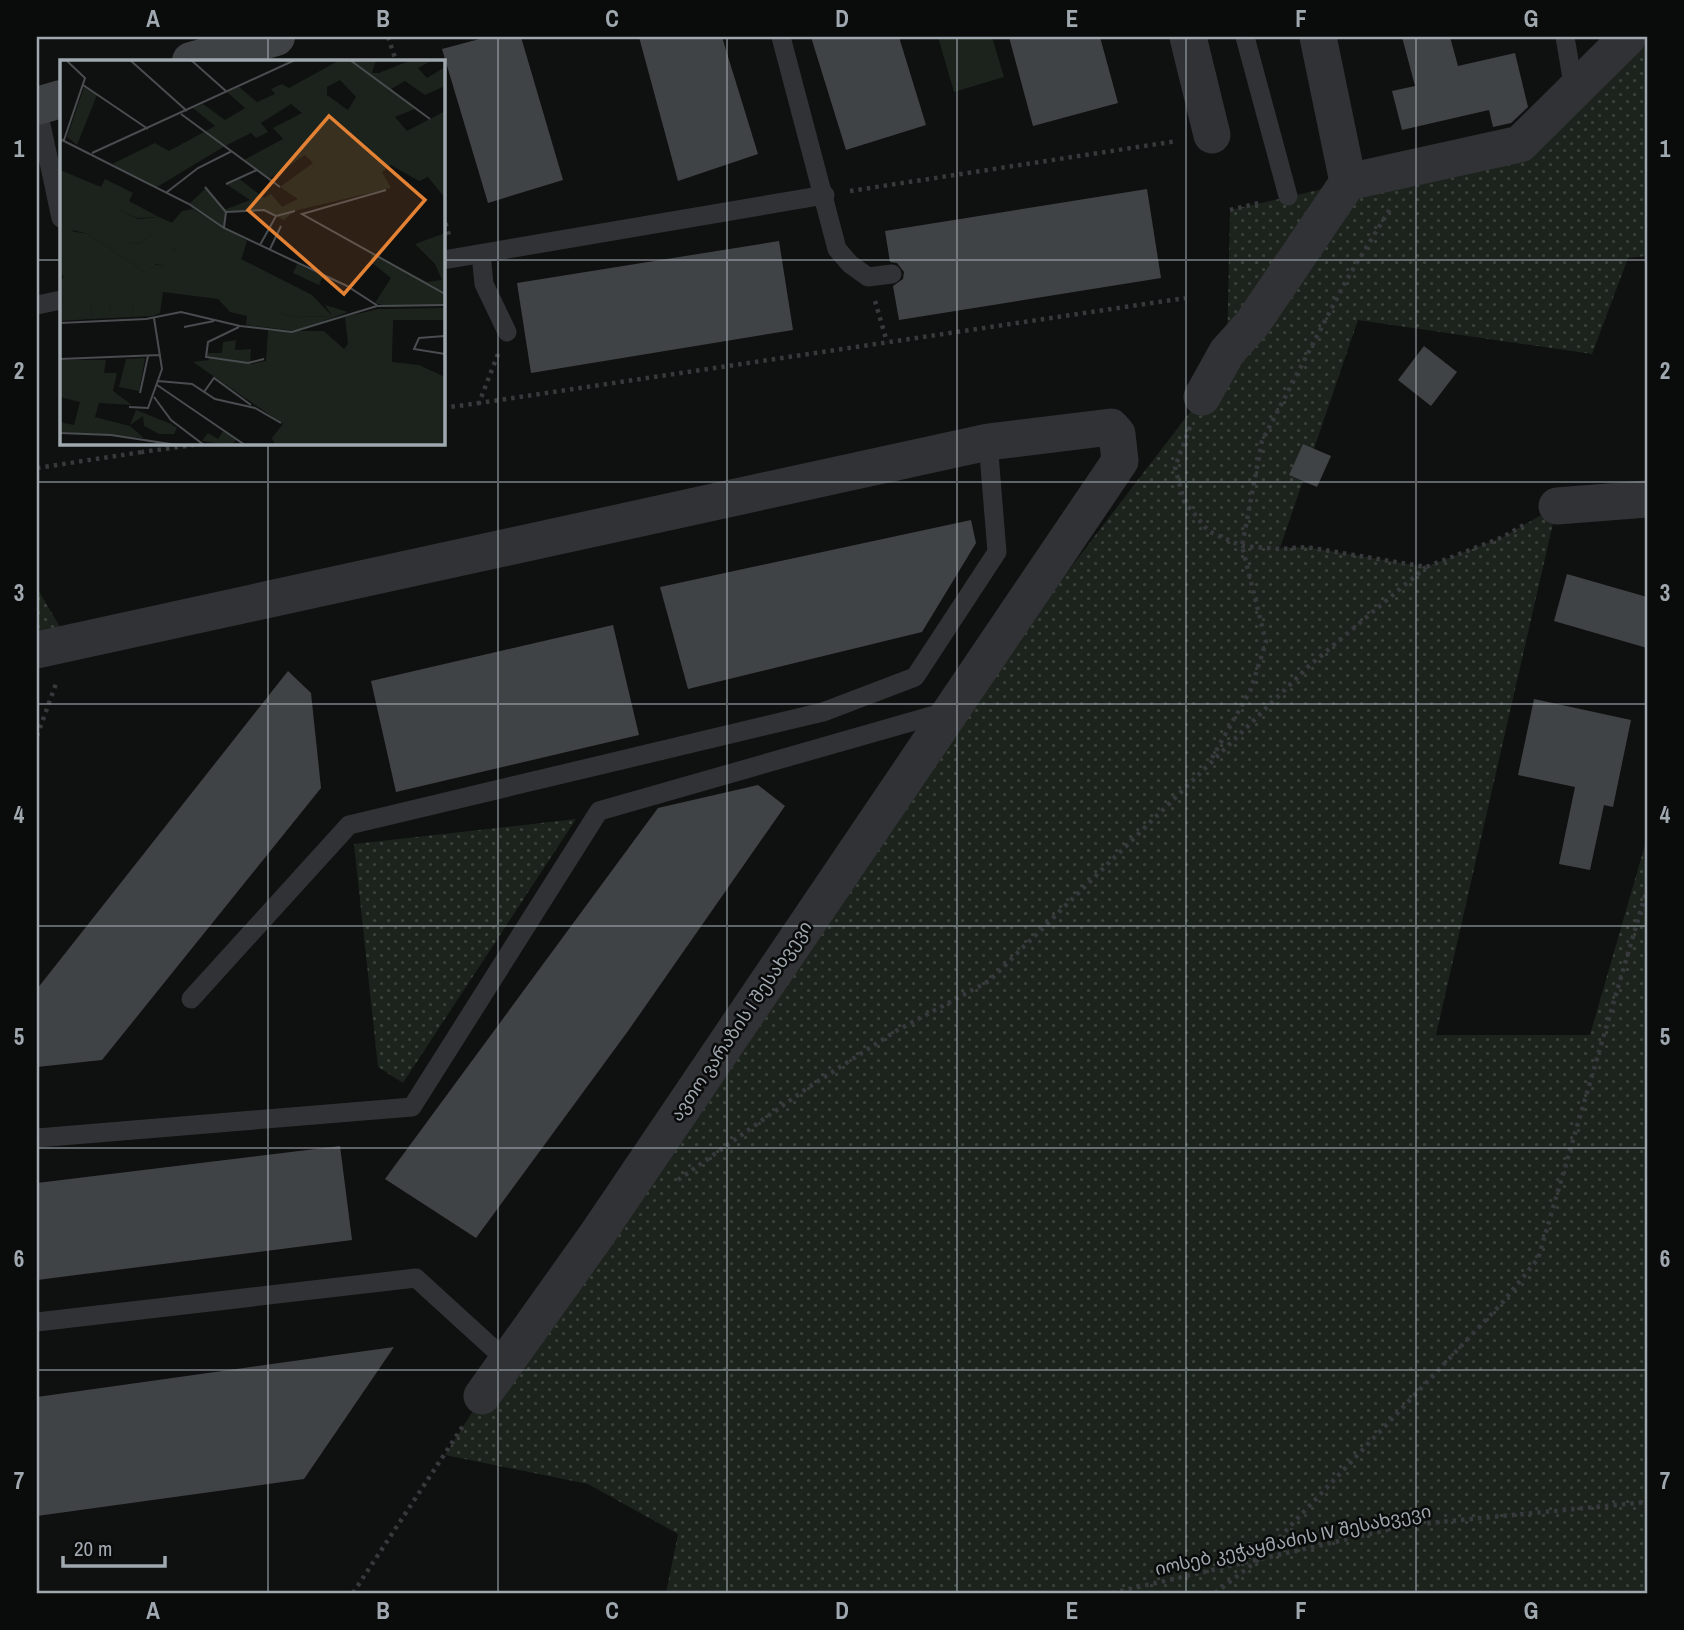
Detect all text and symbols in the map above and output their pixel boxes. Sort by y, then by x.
text: A [146,3,160,34]
text: B [376,3,390,34]
text: C [605,3,619,34]
text: D [835,3,849,34]
text: E [1066,3,1078,34]
text: F [1295,3,1307,34]
text: G [1524,3,1538,34]
inset map [60,60,444,444]
text: 1 [14,133,25,164]
text: 1 [1660,133,1671,164]
text: 2 [14,355,24,386]
text: 2 [1660,355,1670,386]
text: 3 [14,577,24,608]
text: 3 [1660,577,1670,608]
text: 4 [14,799,25,830]
text: 4 [1660,799,1671,830]
street label: ავთო ვარაზის I შესახვევი [664,916,817,1126]
text: 5 [14,1021,24,1052]
text: 5 [1660,1021,1670,1052]
text: 6 [14,1243,24,1274]
text: 6 [1660,1243,1670,1274]
text: 7 [14,1465,24,1496]
text: 7 [1660,1465,1670,1496]
street label: იოსებ კეჭაყმაძის IV შესახვევი [1153,1498,1433,1581]
scale bar [63,1525,164,1569]
text: 20 m [74,1534,112,1563]
text: A [146,1595,160,1626]
text: B [376,1595,390,1626]
text: C [605,1595,619,1626]
text: D [835,1595,849,1626]
text: E [1066,1595,1078,1626]
text: F [1295,1595,1307,1626]
text: G [1524,1595,1538,1626]

